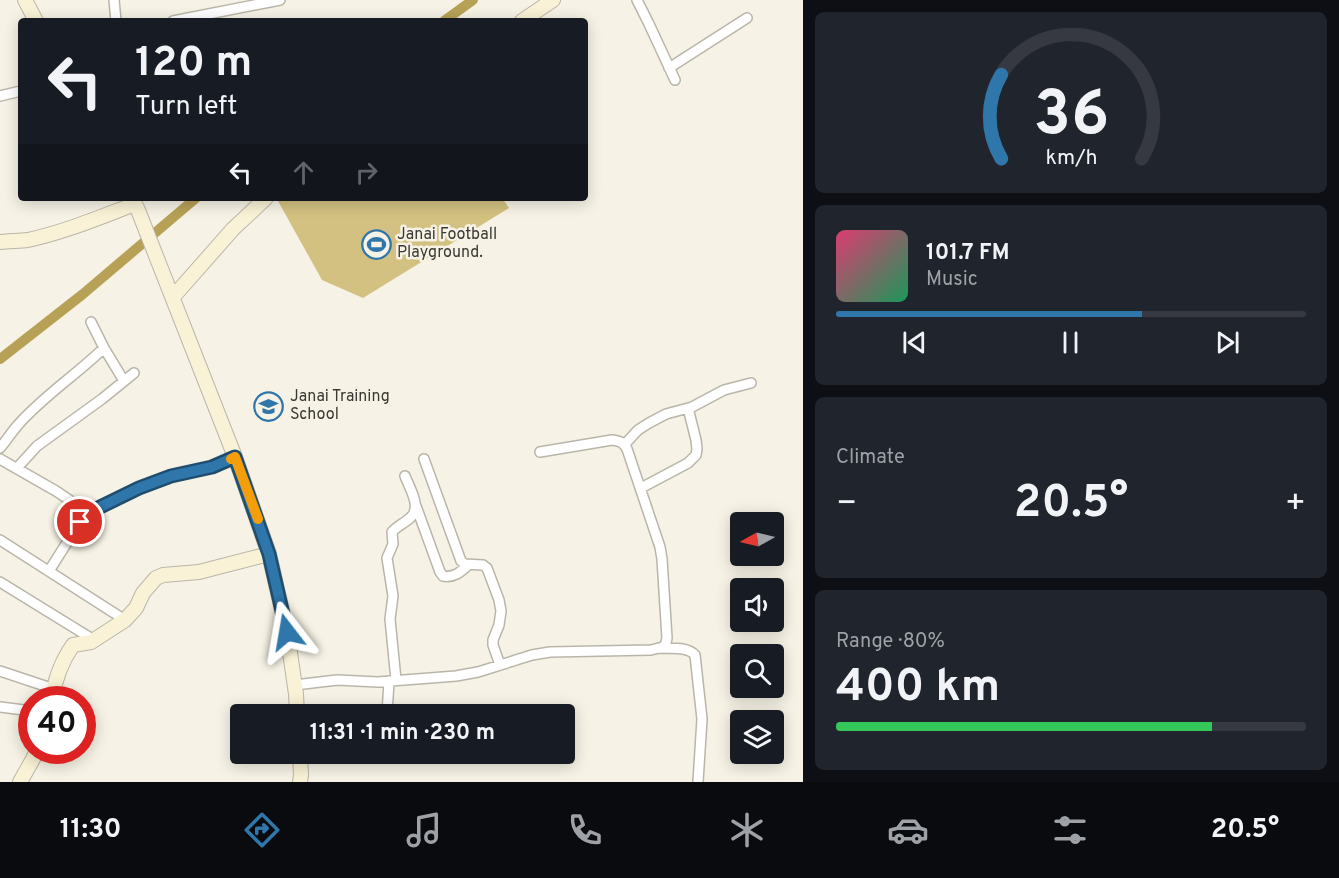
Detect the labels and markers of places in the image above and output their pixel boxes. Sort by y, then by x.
place label: Janai Football Playground. [397,225,497,263]
sports icon: Janai Football Playground. [360,228,392,260]
place label: Janai Training School [290,387,390,425]
school or university icon: Janai Training School [253,390,285,422]
pin [54,496,105,547]

